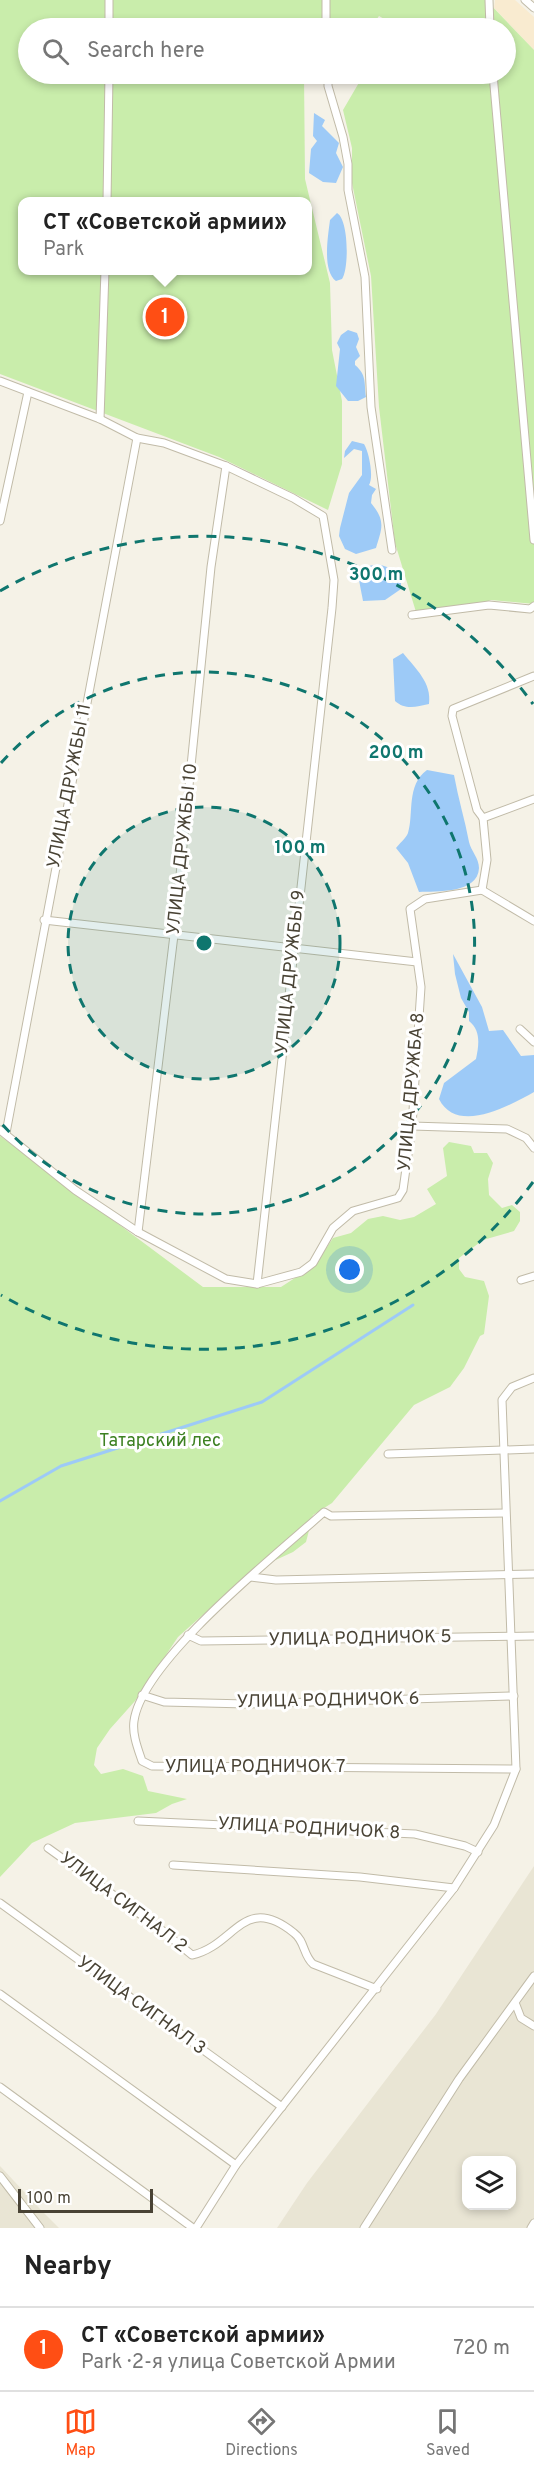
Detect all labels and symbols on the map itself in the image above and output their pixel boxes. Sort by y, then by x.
pin: 1 [146,294,184,340]
text: 300 m [349,564,403,587]
street label: УЛИЦА ДРУЖБЫ 11 [43,702,97,870]
text: 200 m [368,742,424,765]
street label: УЛИЦА ДРУЖБЫ 10 [163,762,203,936]
text: 100 m [274,837,326,860]
street label: УЛИЦА ДРУЖБЫ 9 [271,889,311,1055]
centre of rings [194,933,214,953]
street label: УЛИЦА ДРУЖБА 8 [394,1012,430,1172]
your location [335,1255,364,1284]
park label: Татарский лес [99,1430,221,1453]
street label: УЛИЦА РОДНИЧОК 5 [268,1626,452,1652]
street label: УЛИЦА РОДНИЧОК 6 [236,1688,420,1714]
street label: УЛИЦА РОДНИЧОК 7 [165,1756,345,1779]
street label: УЛИЦА РОДНИЧОК 8 [217,1813,401,1845]
street label: УЛИЦА СИГНАЛ 2 [55,1847,191,1959]
street label: УЛИЦА СИГНАЛ 3 [72,1951,210,2061]
scale bar [18,2186,153,2214]

